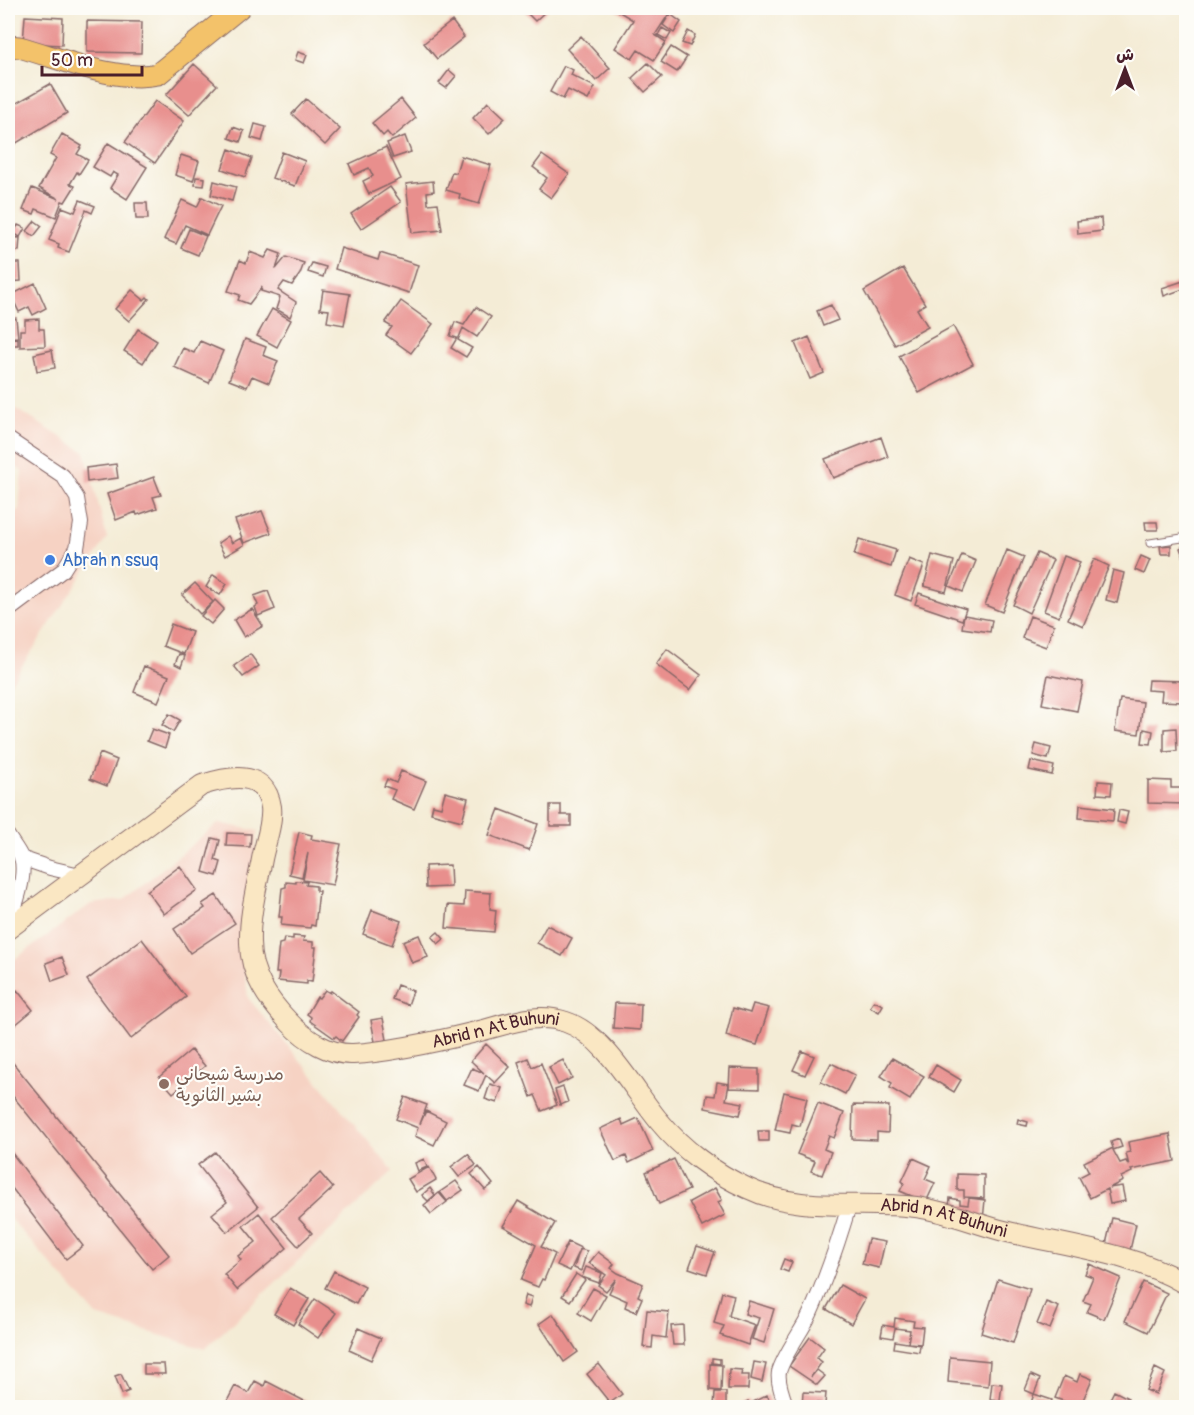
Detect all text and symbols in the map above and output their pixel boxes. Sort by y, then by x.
scale bar [42,39,142,77]
north arrow [1095,39,1155,99]
text: ش [1116,45,1134,65]
text: 50 m [51,49,93,72]
place label: Abṛah n ssuq [62,549,159,572]
marker: Abṛah n ssuq [43,553,57,567]
street label: Abrid n At Buhuni [430,1007,561,1054]
place label: مدرسة شيحاني بشير الثانوية [176,1063,284,1107]
marker: مدرسة شيحاني بشير الثانوية [157,1077,171,1091]
street label: Abrid n At Buhuni [880,1194,1009,1243]

